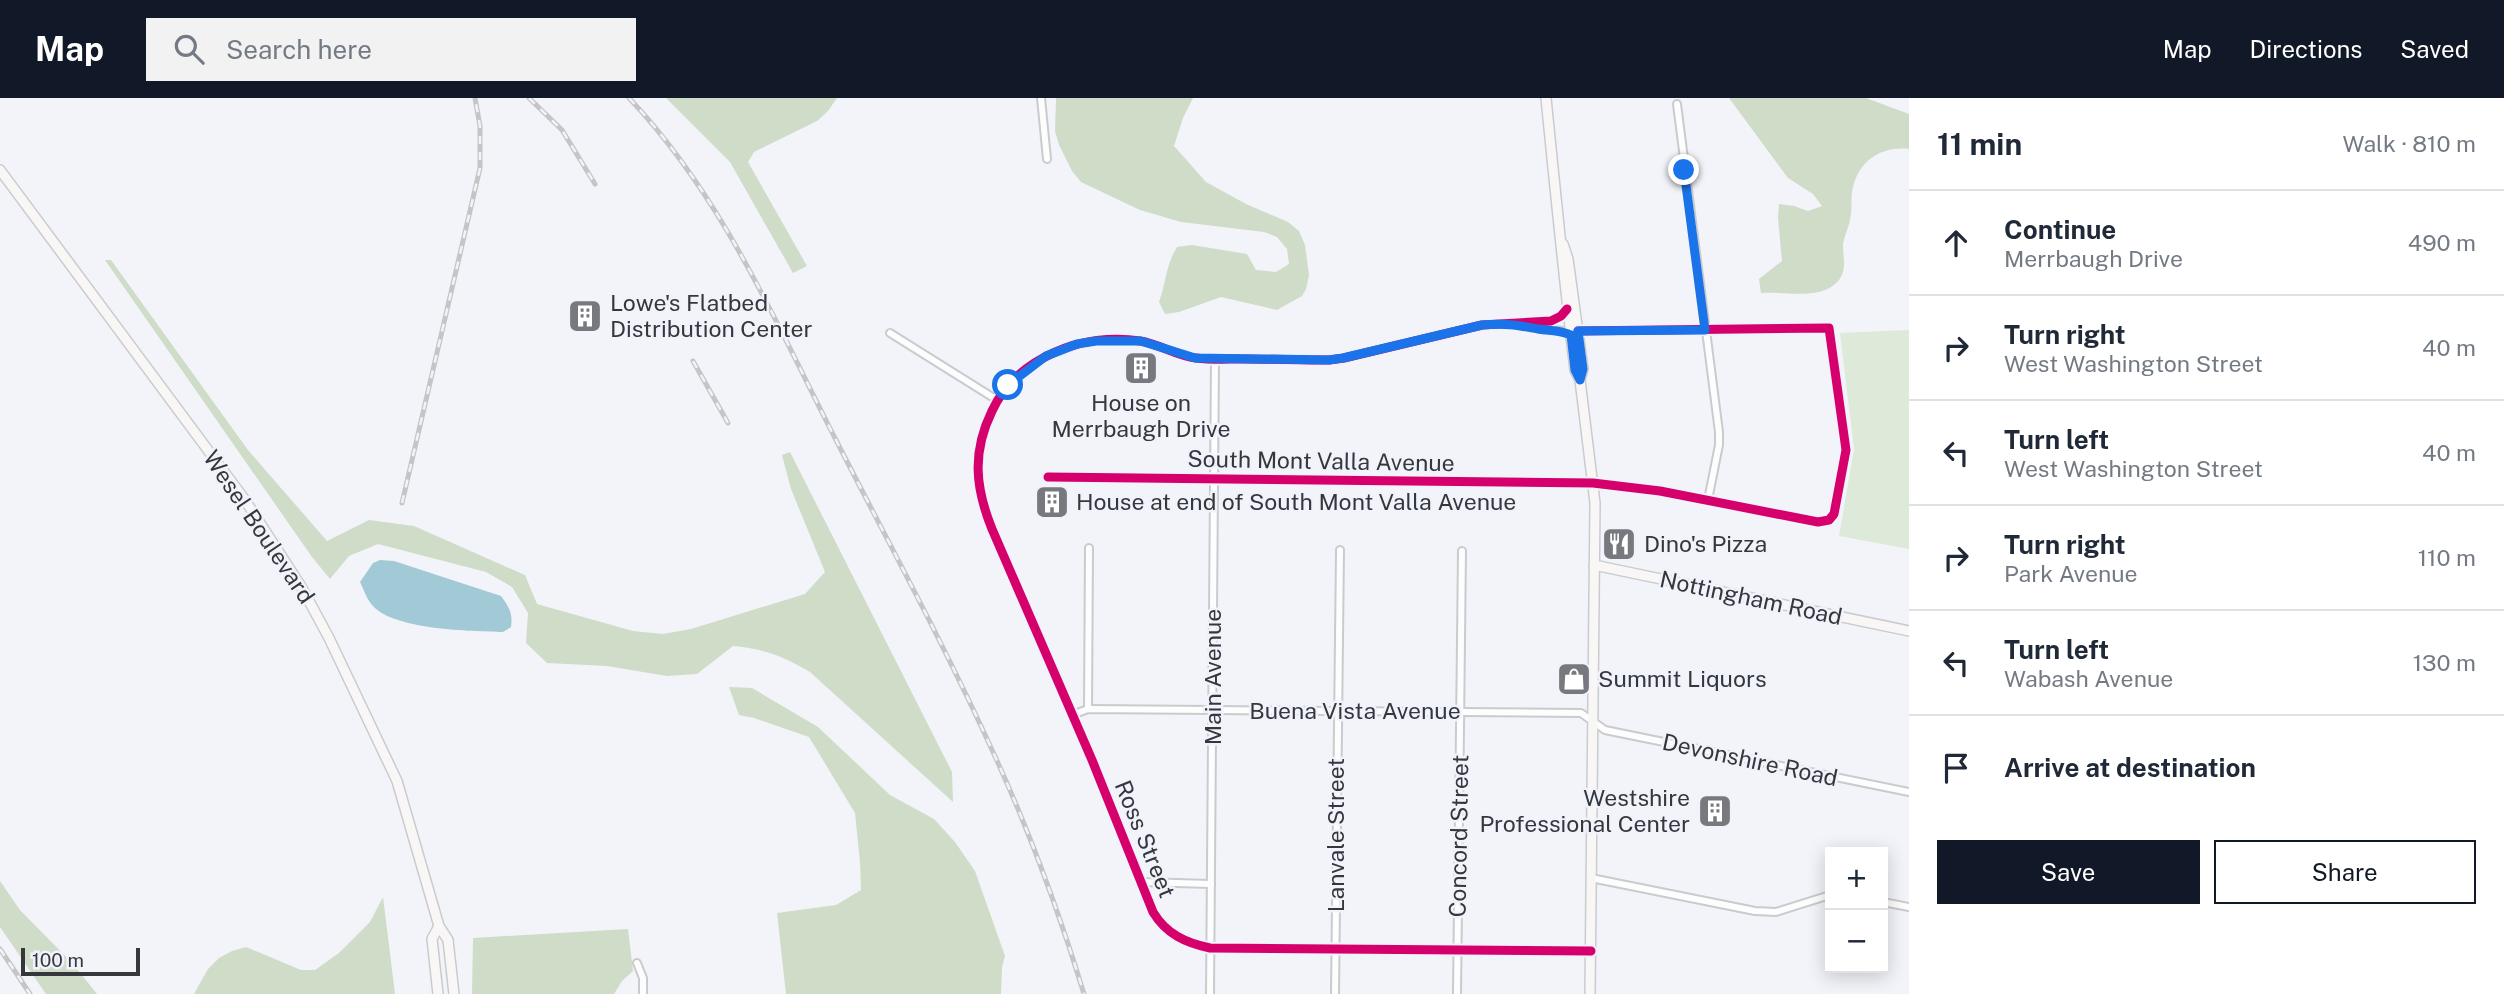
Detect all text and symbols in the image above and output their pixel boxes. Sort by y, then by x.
search box [146,18,636,81]
text: Map [35,30,104,68]
icon: search [170,30,208,68]
text: Search here [226,34,372,65]
text: Map [2163,35,2212,63]
text: Directions [2250,35,2362,63]
text: Saved [2400,35,2469,63]
text: 11 min [1937,126,2022,162]
text: Walk · 810 m [2342,130,2476,157]
route end [1668,154,1699,185]
text: Continue [2004,214,2116,245]
icon: ahead [1937,224,1975,262]
text: 490 m [2408,229,2476,256]
text: Merrbaugh Drive [2004,245,2183,272]
place label: Lowe's Flatbed Distribution Center [610,289,813,342]
building icon: Lowe's Flatbed Distribution Center [566,297,604,335]
text: Turn right [2004,319,2126,350]
icon: right [1937,329,1975,367]
text: 40 m [2422,334,2476,361]
building icon: House on Merrbaugh Drive [1122,349,1160,387]
text: West Washington Street [2004,350,2263,377]
route start [992,369,1023,400]
place label: House on Merrbaugh Drive [1051,389,1231,442]
text: Turn left [2004,424,2109,455]
icon: left [1937,434,1975,472]
text: 40 m [2422,439,2476,466]
street label: Wesel Boulevard [198,445,321,608]
street label: South Mont Valla Avenue [1187,445,1455,476]
text: West Washington Street [2004,455,2263,482]
building icon: House at end of South Mont Valla Avenue [1033,483,1071,521]
place label: House at end of South Mont Valla Avenue [1076,488,1516,515]
restaurant icon: Dino's Pizza [1600,525,1638,563]
text: Turn right [2004,529,2126,560]
place label: Dino's Pizza [1644,530,1767,557]
icon: right [1937,539,1975,577]
text: 110 m [2418,544,2476,571]
text: Park Avenue [2004,560,2138,587]
street label: Nottingham Road [1657,565,1845,630]
street label: Main Avenue [1199,609,1226,745]
text: Turn left [2004,634,2109,665]
icon: left [1937,644,1975,682]
text: 130 m [2413,649,2476,676]
shop icon: Summit Liquors [1555,660,1593,698]
place label: Summit Liquors [1598,665,1767,692]
text: Wabash Avenue [2004,665,2173,692]
street label: Buena Vista Avenue [1249,697,1461,724]
street label: Devonshire Road [1660,728,1840,791]
icon: arrive [1937,749,1975,787]
text: Arrive at destination [2004,752,2256,783]
street label: Concord Street [1444,754,1473,918]
street label: Lanvale Street [1322,758,1349,912]
street label: Ross Street [1110,776,1181,901]
place label: Westshire Professional Center [1479,784,1690,837]
building icon: Westshire Professional Center [1696,792,1734,830]
button: Save [1937,840,2200,904]
button: Share [2214,840,2476,904]
map controls [1825,847,1888,973]
button: + [1825,847,1888,910]
button: − [1825,910,1888,973]
scale bar [21,945,140,977]
text: 100 m [32,949,84,971]

